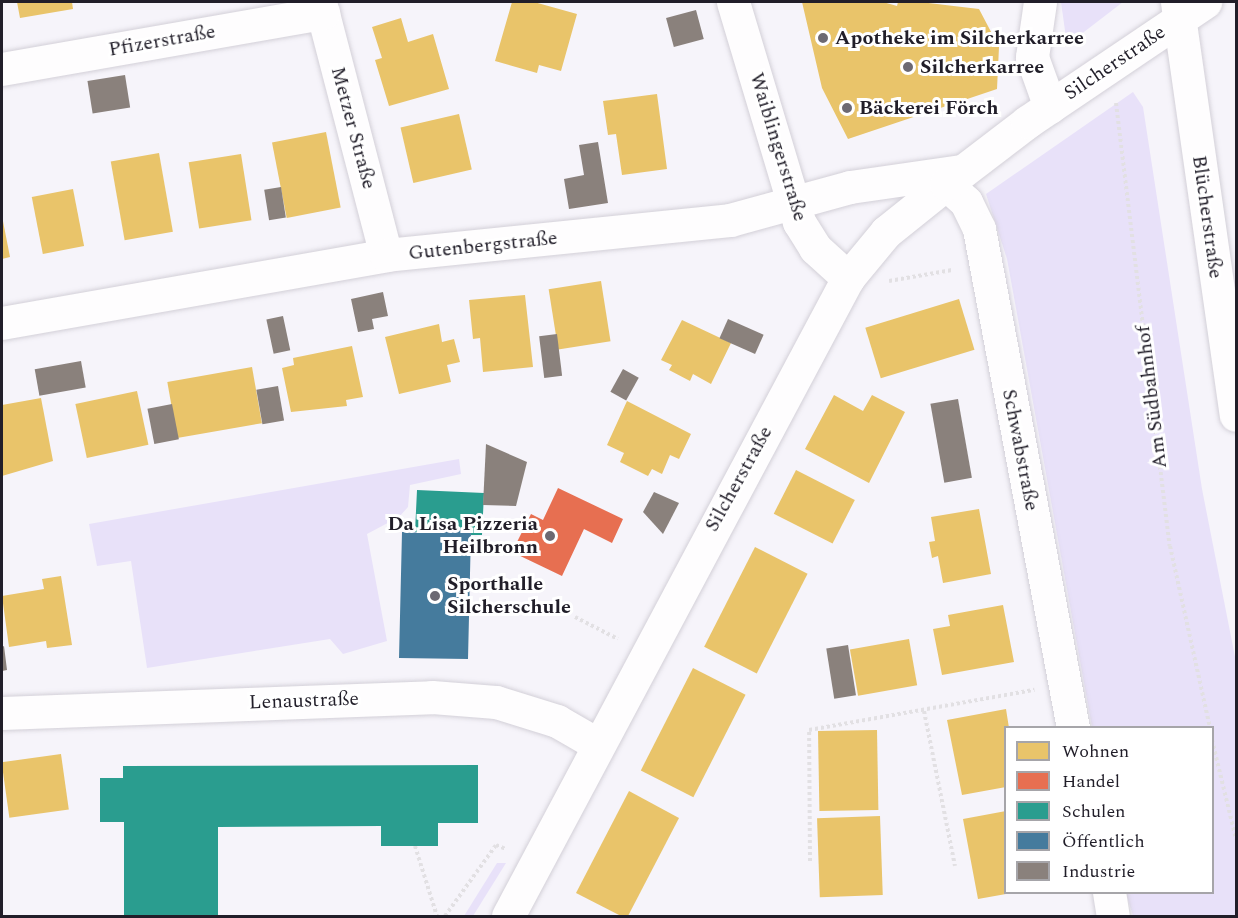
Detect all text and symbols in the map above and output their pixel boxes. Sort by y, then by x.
street label: Pfizerstraße [107,20,217,62]
street label: Silcherstraße [1060,20,1170,106]
place label: Apotheke im Silcherkarree [835,26,1084,50]
marker: Apotheke im Silcherkarree [816,31,830,45]
place label: Silcherkarree [920,55,1044,79]
marker: Silcherkarree [901,60,915,74]
street label: Metzer Straße [325,64,381,192]
street label: Waiblingerstraße [744,70,812,224]
place label: Bäckerei Förch [859,96,998,120]
marker: Bäckerei Förch [840,101,854,115]
street label: Blücherstraße [1186,154,1228,280]
street label: Gutenbergstraße [407,226,559,266]
street label: Am Südbahnhof [1131,324,1173,470]
street label: Schwabstraße [996,387,1044,513]
street label: Silcherstraße [700,422,778,536]
place label: Da Lisa Pizzeria Heilbronn [387,512,538,559]
marker: Da Lisa Pizzeria Heilbronn [543,529,557,543]
place label: Sporthalle Silcherschule [447,572,571,619]
marker: Sporthalle Silcherschule [428,589,442,603]
street label: Lenaustraße [248,687,360,715]
legend [1004,726,1214,894]
text: Wohnen [1062,738,1129,765]
text: Handel [1062,768,1120,795]
text: Schulen [1062,798,1126,825]
text: Öffentlich [1062,828,1145,855]
text: Industrie [1062,858,1135,885]

